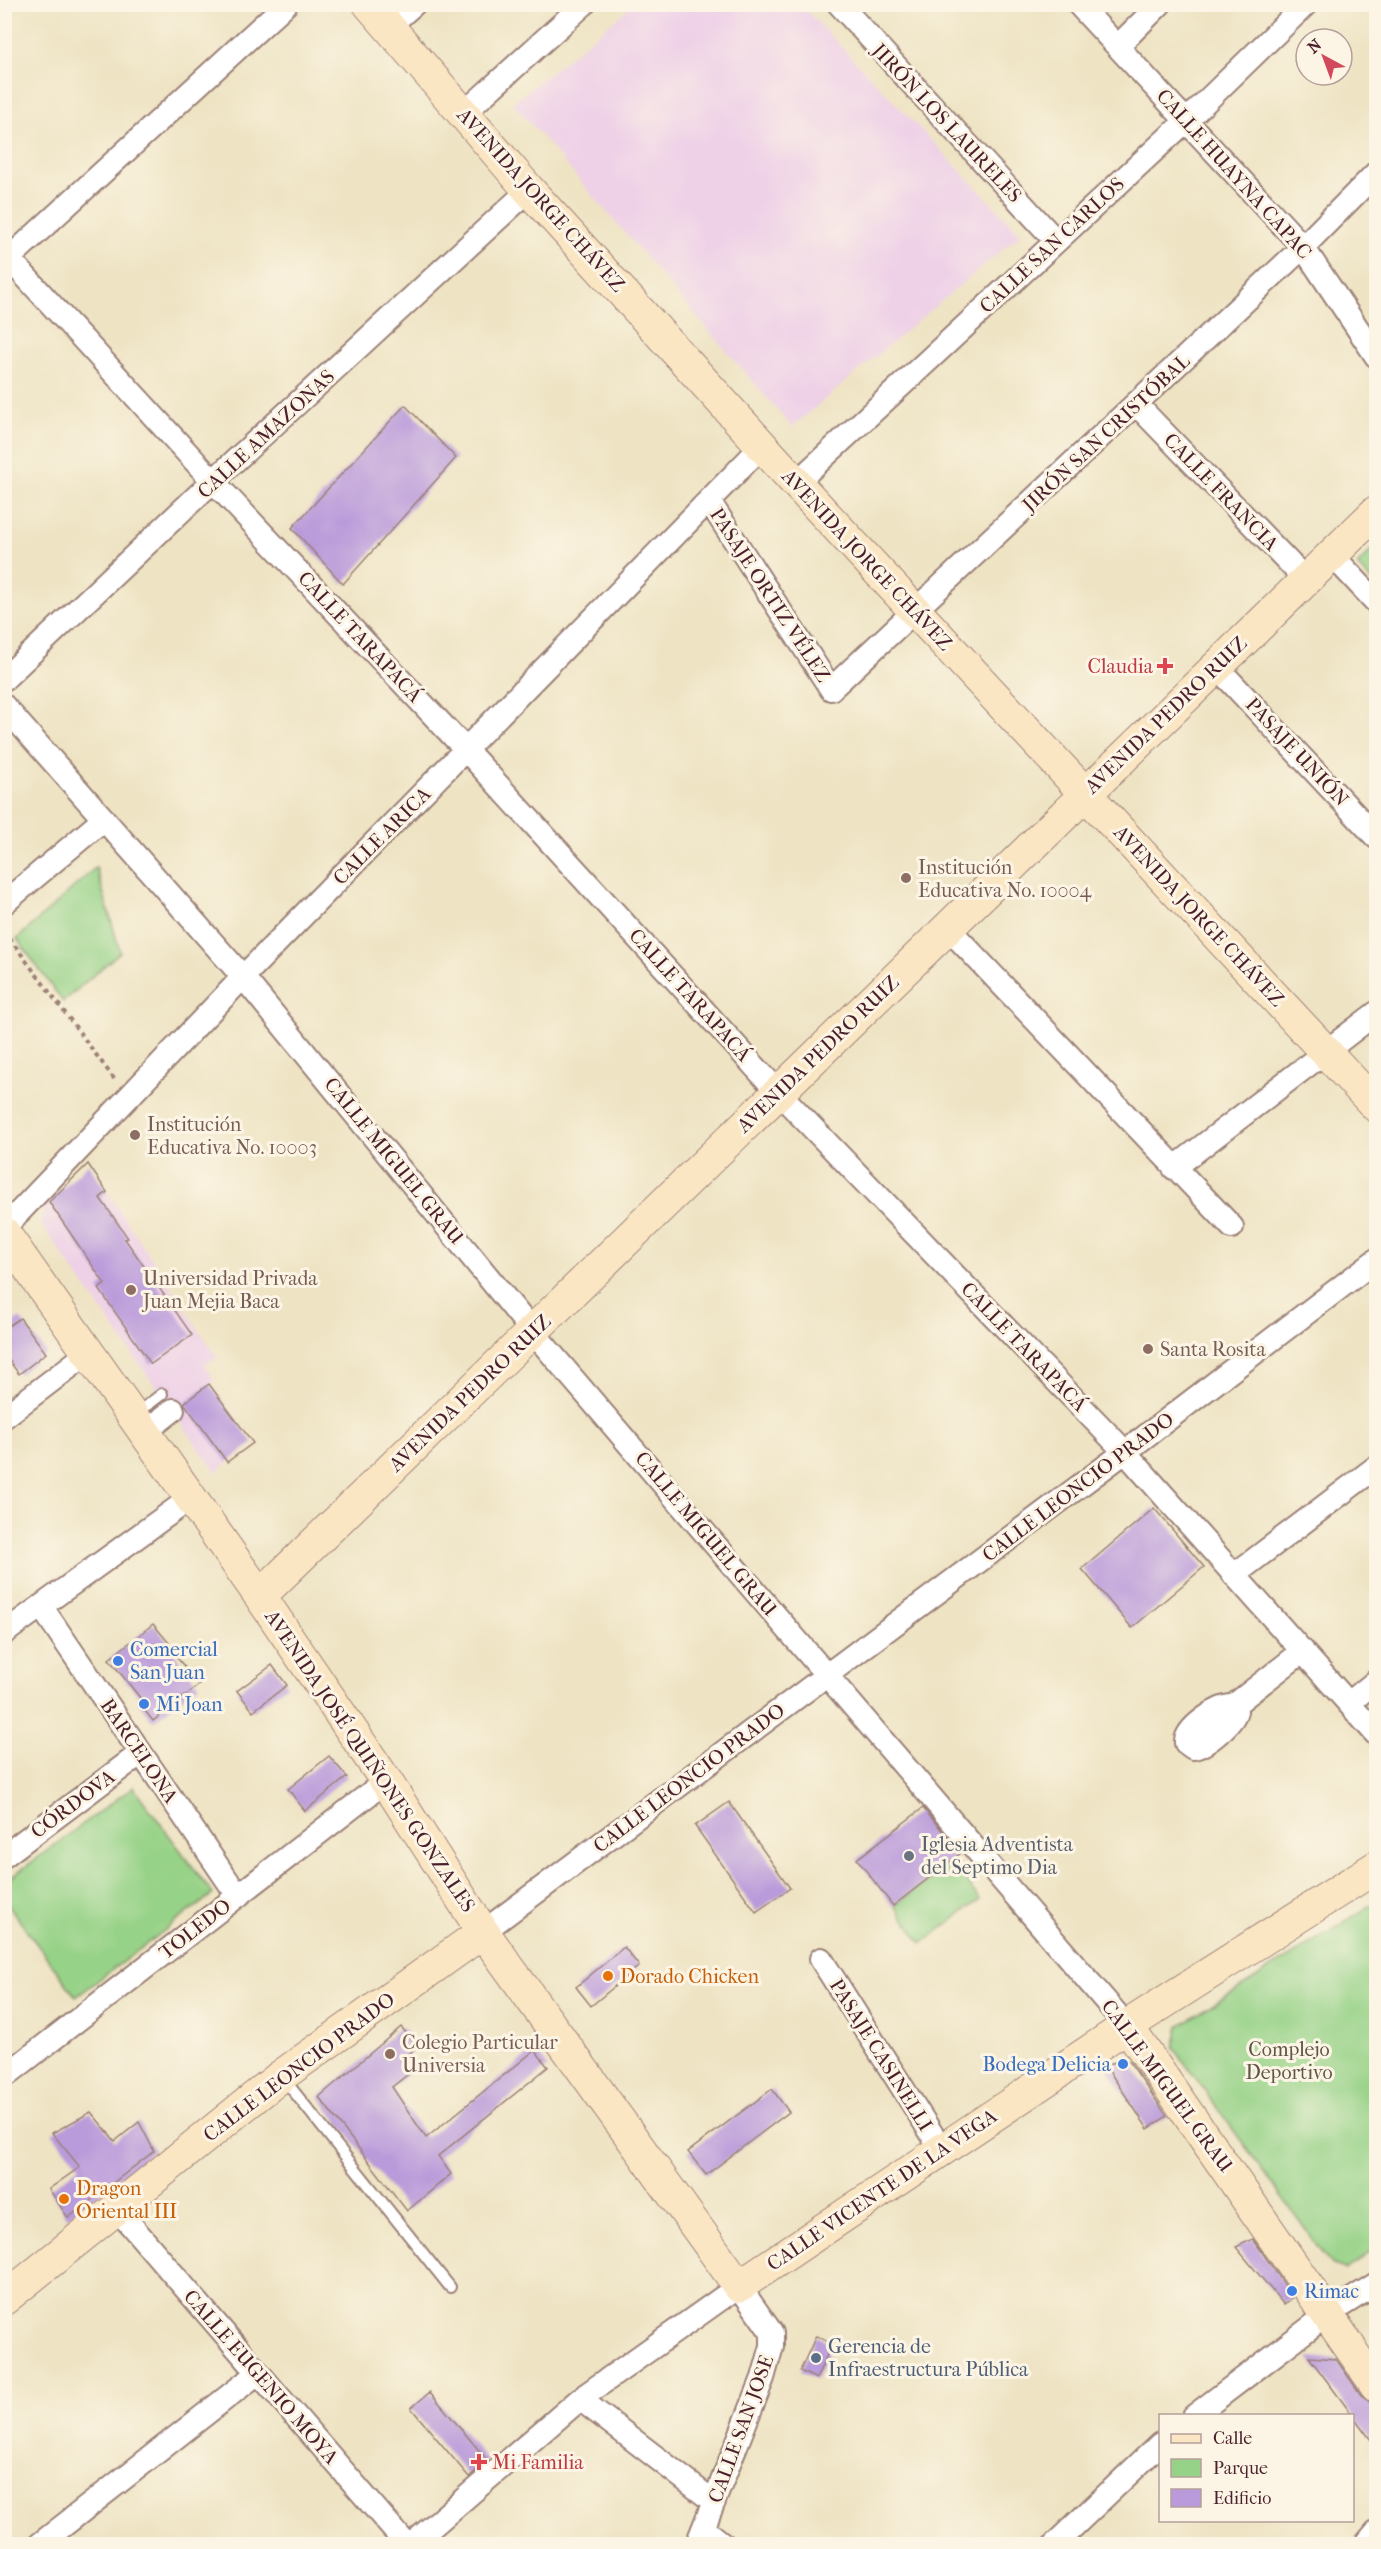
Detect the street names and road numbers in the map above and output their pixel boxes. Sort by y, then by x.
street label: JIRÓN LOS LAURELES [866,36,1028,207]
street label: CALLE HUAYNA CAPAC [1152,84,1316,264]
street label: AVENIDA JORGE CHÁVEZ [452,102,631,297]
street label: CALLE SAN CARLOS [975,172,1129,318]
street label: JIRÓN SAN CRISTÓBAL [1015,348,1194,518]
street label: CALLE AMAZONAS [193,365,339,503]
street label: CALLE FRANCIA [1159,428,1284,556]
street label: AVENIDA JORGE CHÁVEZ [776,463,958,656]
street label: PASAJE ORTIZ VÉLEZ [705,503,836,687]
street label: CALLE TARAPACÁ [293,566,428,708]
street label: AVENIDA PEDRO RUIZ [1080,631,1252,799]
street label: PASAJE UNIÓN [1241,692,1355,811]
street label: CALLE ARICA [328,782,436,890]
street label: AVENIDA JORGE CHÁVEZ [1108,819,1290,1012]
street label: CALLE TARAPACÁ [624,923,757,1067]
street label: AVENIDA PEDRO RUIZ [732,970,904,1138]
street label: CALLE MIGUEL GRAU [320,1073,469,1249]
street label: CALLE TARAPACÁ [956,1277,1093,1417]
street label: AVENIDA PEDRO RUIZ [384,1309,556,1477]
street label: CALLE LEONCIO PRADO [978,1408,1178,1566]
street label: CALLE MIGUEL GRAU [630,1447,782,1621]
street label: AVENIDA JOSÉ QUIÑONES GONZALES [260,1604,481,1916]
street label: BARCELONA [96,1694,183,1808]
street label: CALLE LEONCIO PRADO [589,1699,789,1857]
street label: CÓRDOVA [25,1763,120,1843]
street label: TOLEDO [155,1894,235,1964]
street label: PASAJE CASINELLI [825,1975,937,2135]
street label: CALLE LEONCIO PRADO [199,1988,399,2146]
street label: CALLE MIGUEL GRAU [1097,1995,1238,2177]
street label: CALLE VICENTE DE LA VEGA [763,2104,1002,2276]
street label: CALLE EUGENIO MOYA [179,2285,344,2470]
street label: CALLE SAN JOSE [704,2352,778,2506]

